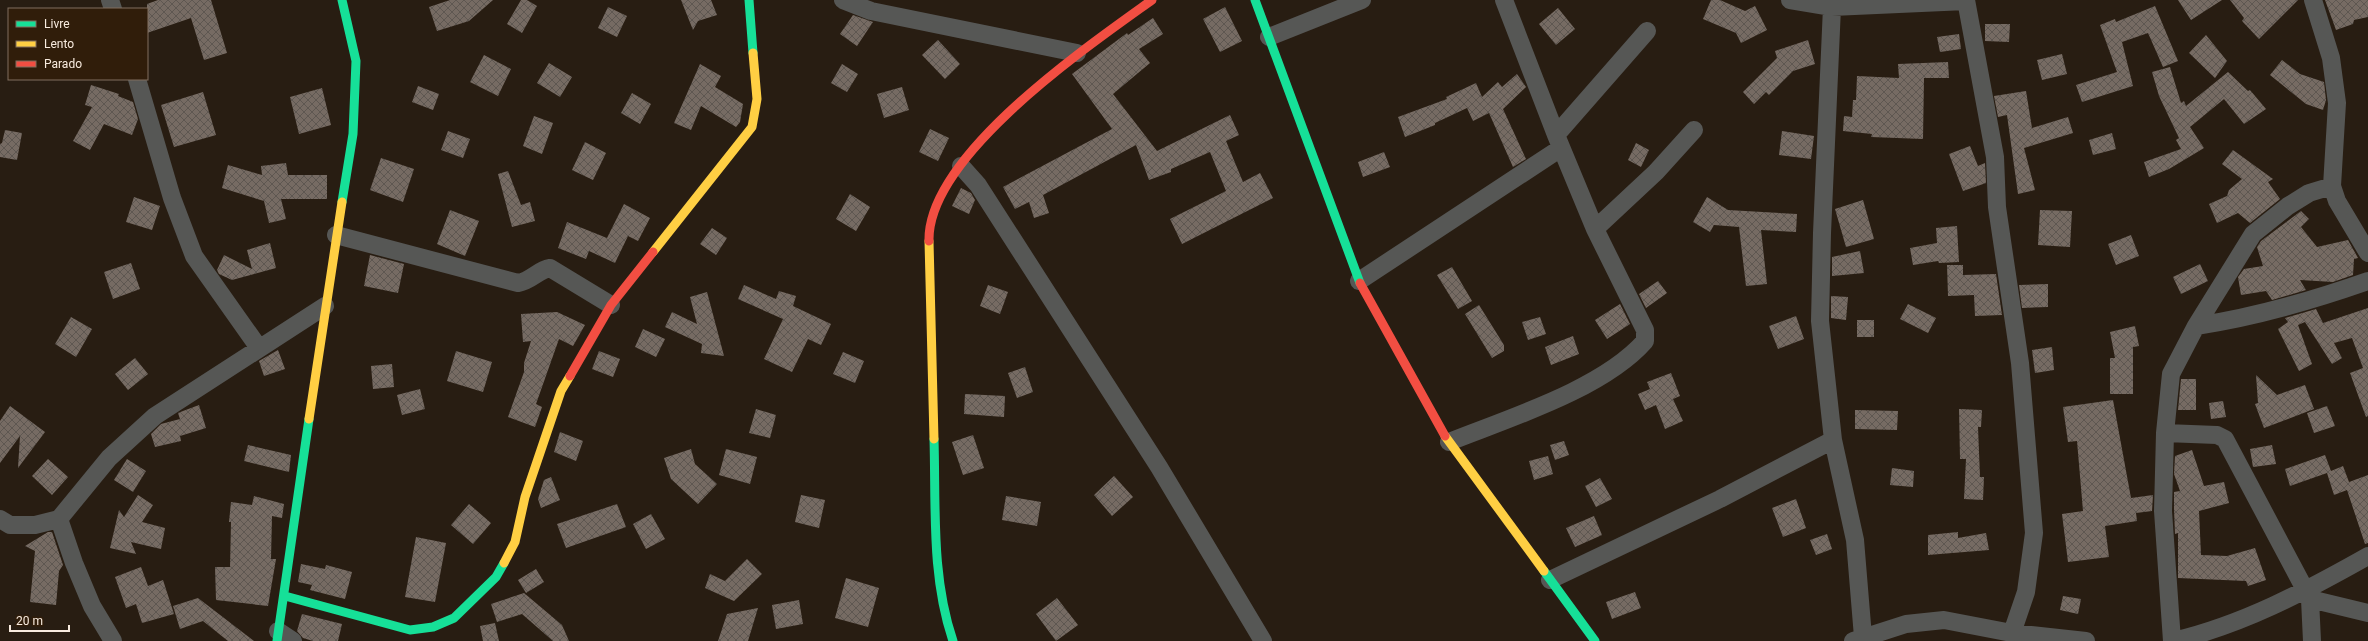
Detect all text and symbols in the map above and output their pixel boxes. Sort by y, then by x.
legend [8,8,148,80]
text: Livre [44,17,70,31]
text: Lento [44,37,74,51]
text: Parado [44,57,82,71]
scale bar [10,607,69,633]
text: 20 m [16,614,43,628]

